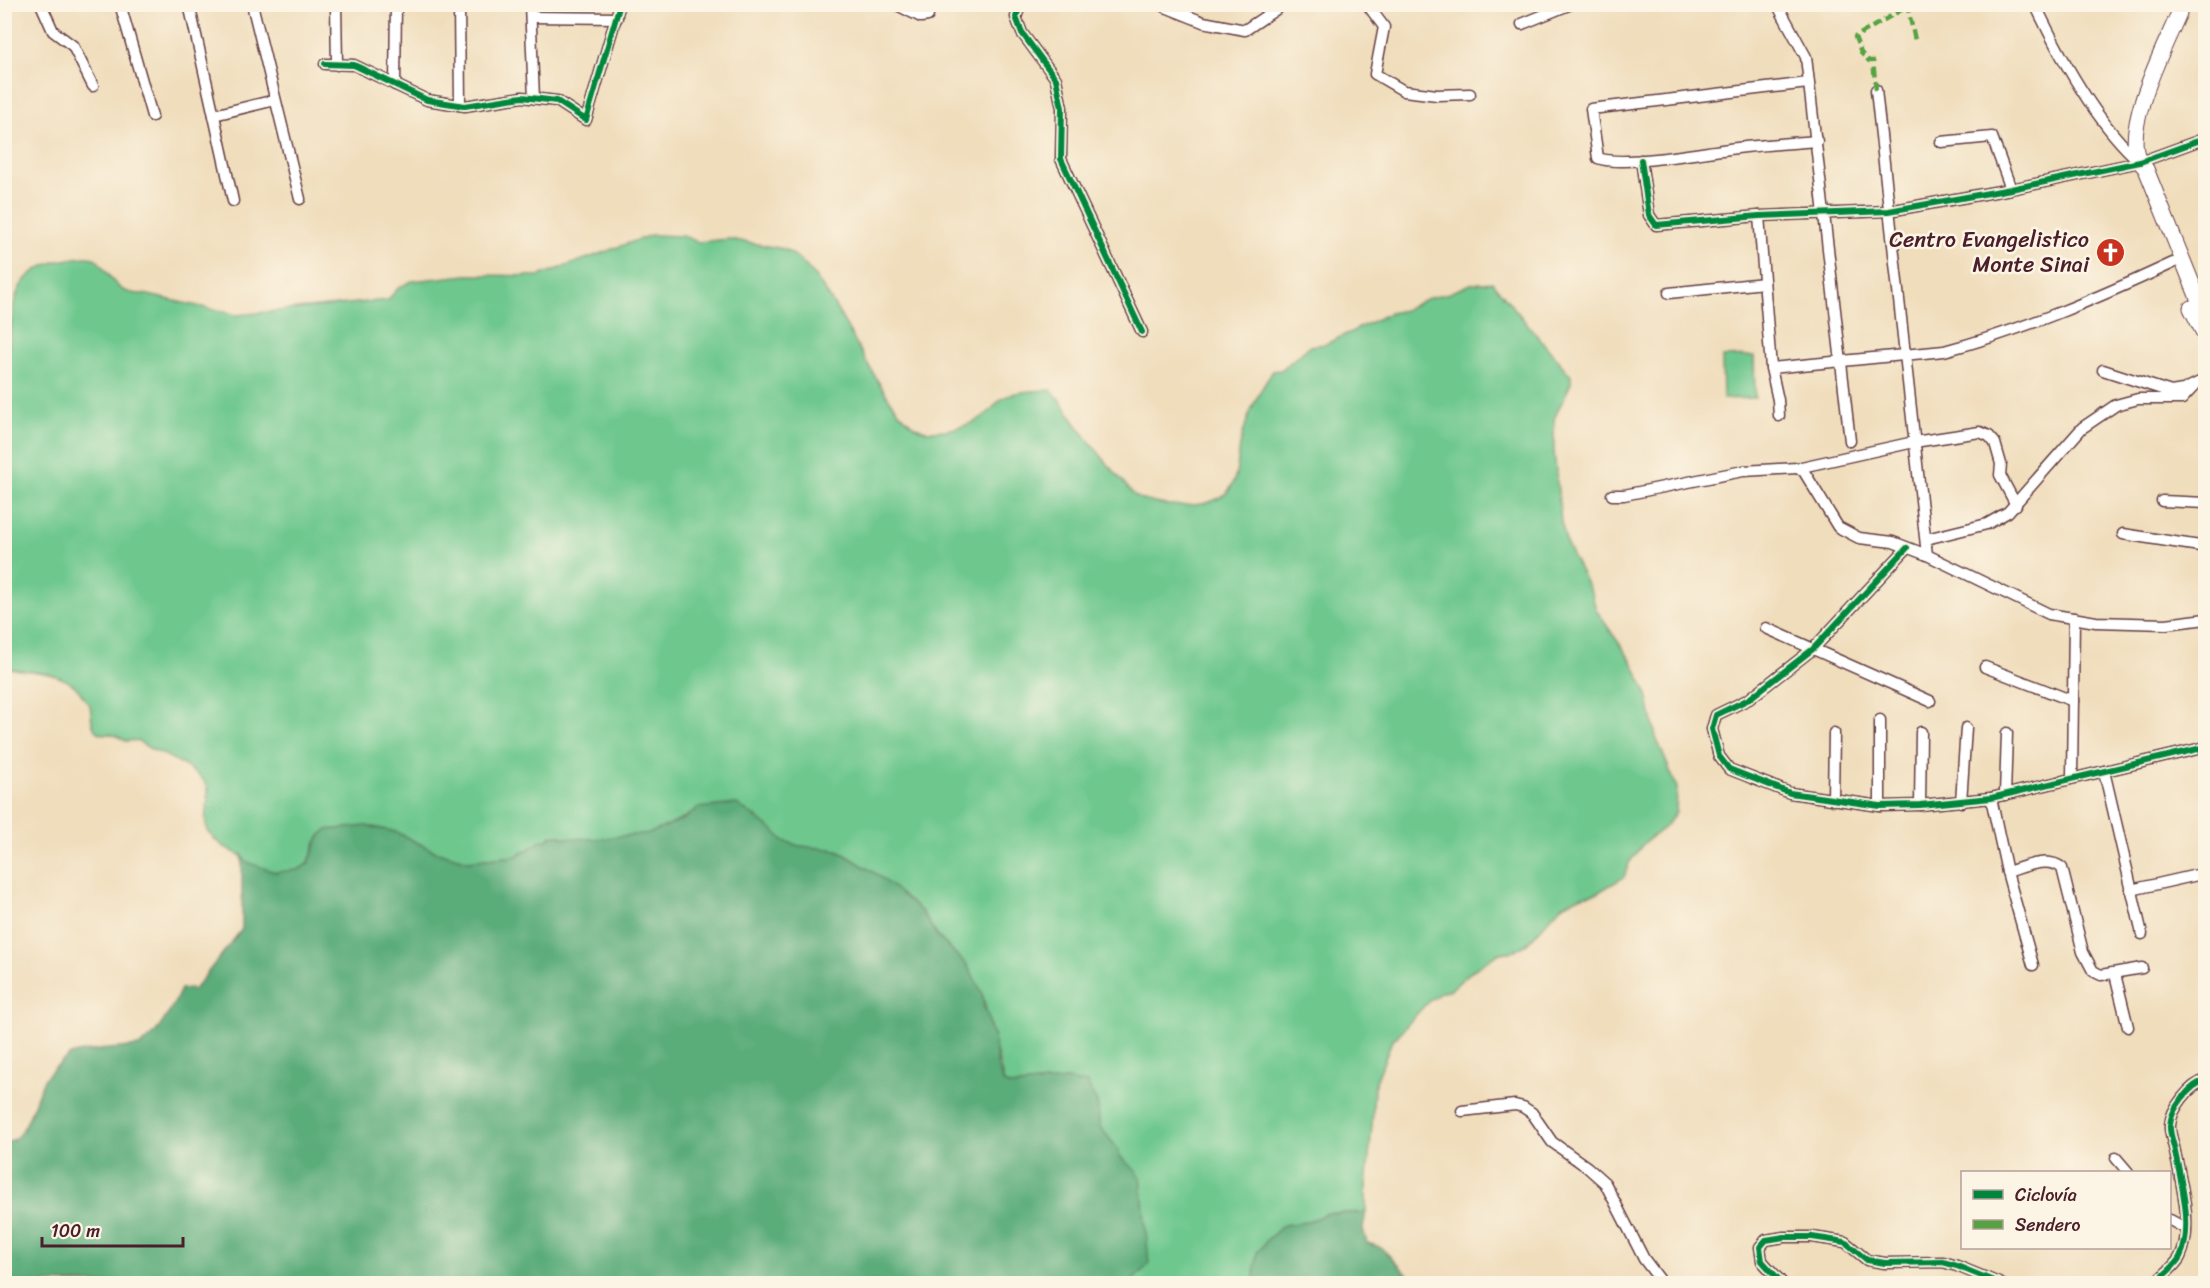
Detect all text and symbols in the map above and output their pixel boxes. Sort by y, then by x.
place label: Centro Evangelistico Monte Sinai [1889,220,2090,284]
church icon: Centro Evangelistico Monte Sinai [2094,236,2126,268]
legend [1961,1171,2171,1249]
text: Ciclovía [2015,1179,2077,1211]
text: Sendero [2015,1209,2080,1241]
scale bar [42,1210,183,1248]
text: 100 m [51,1215,100,1247]

